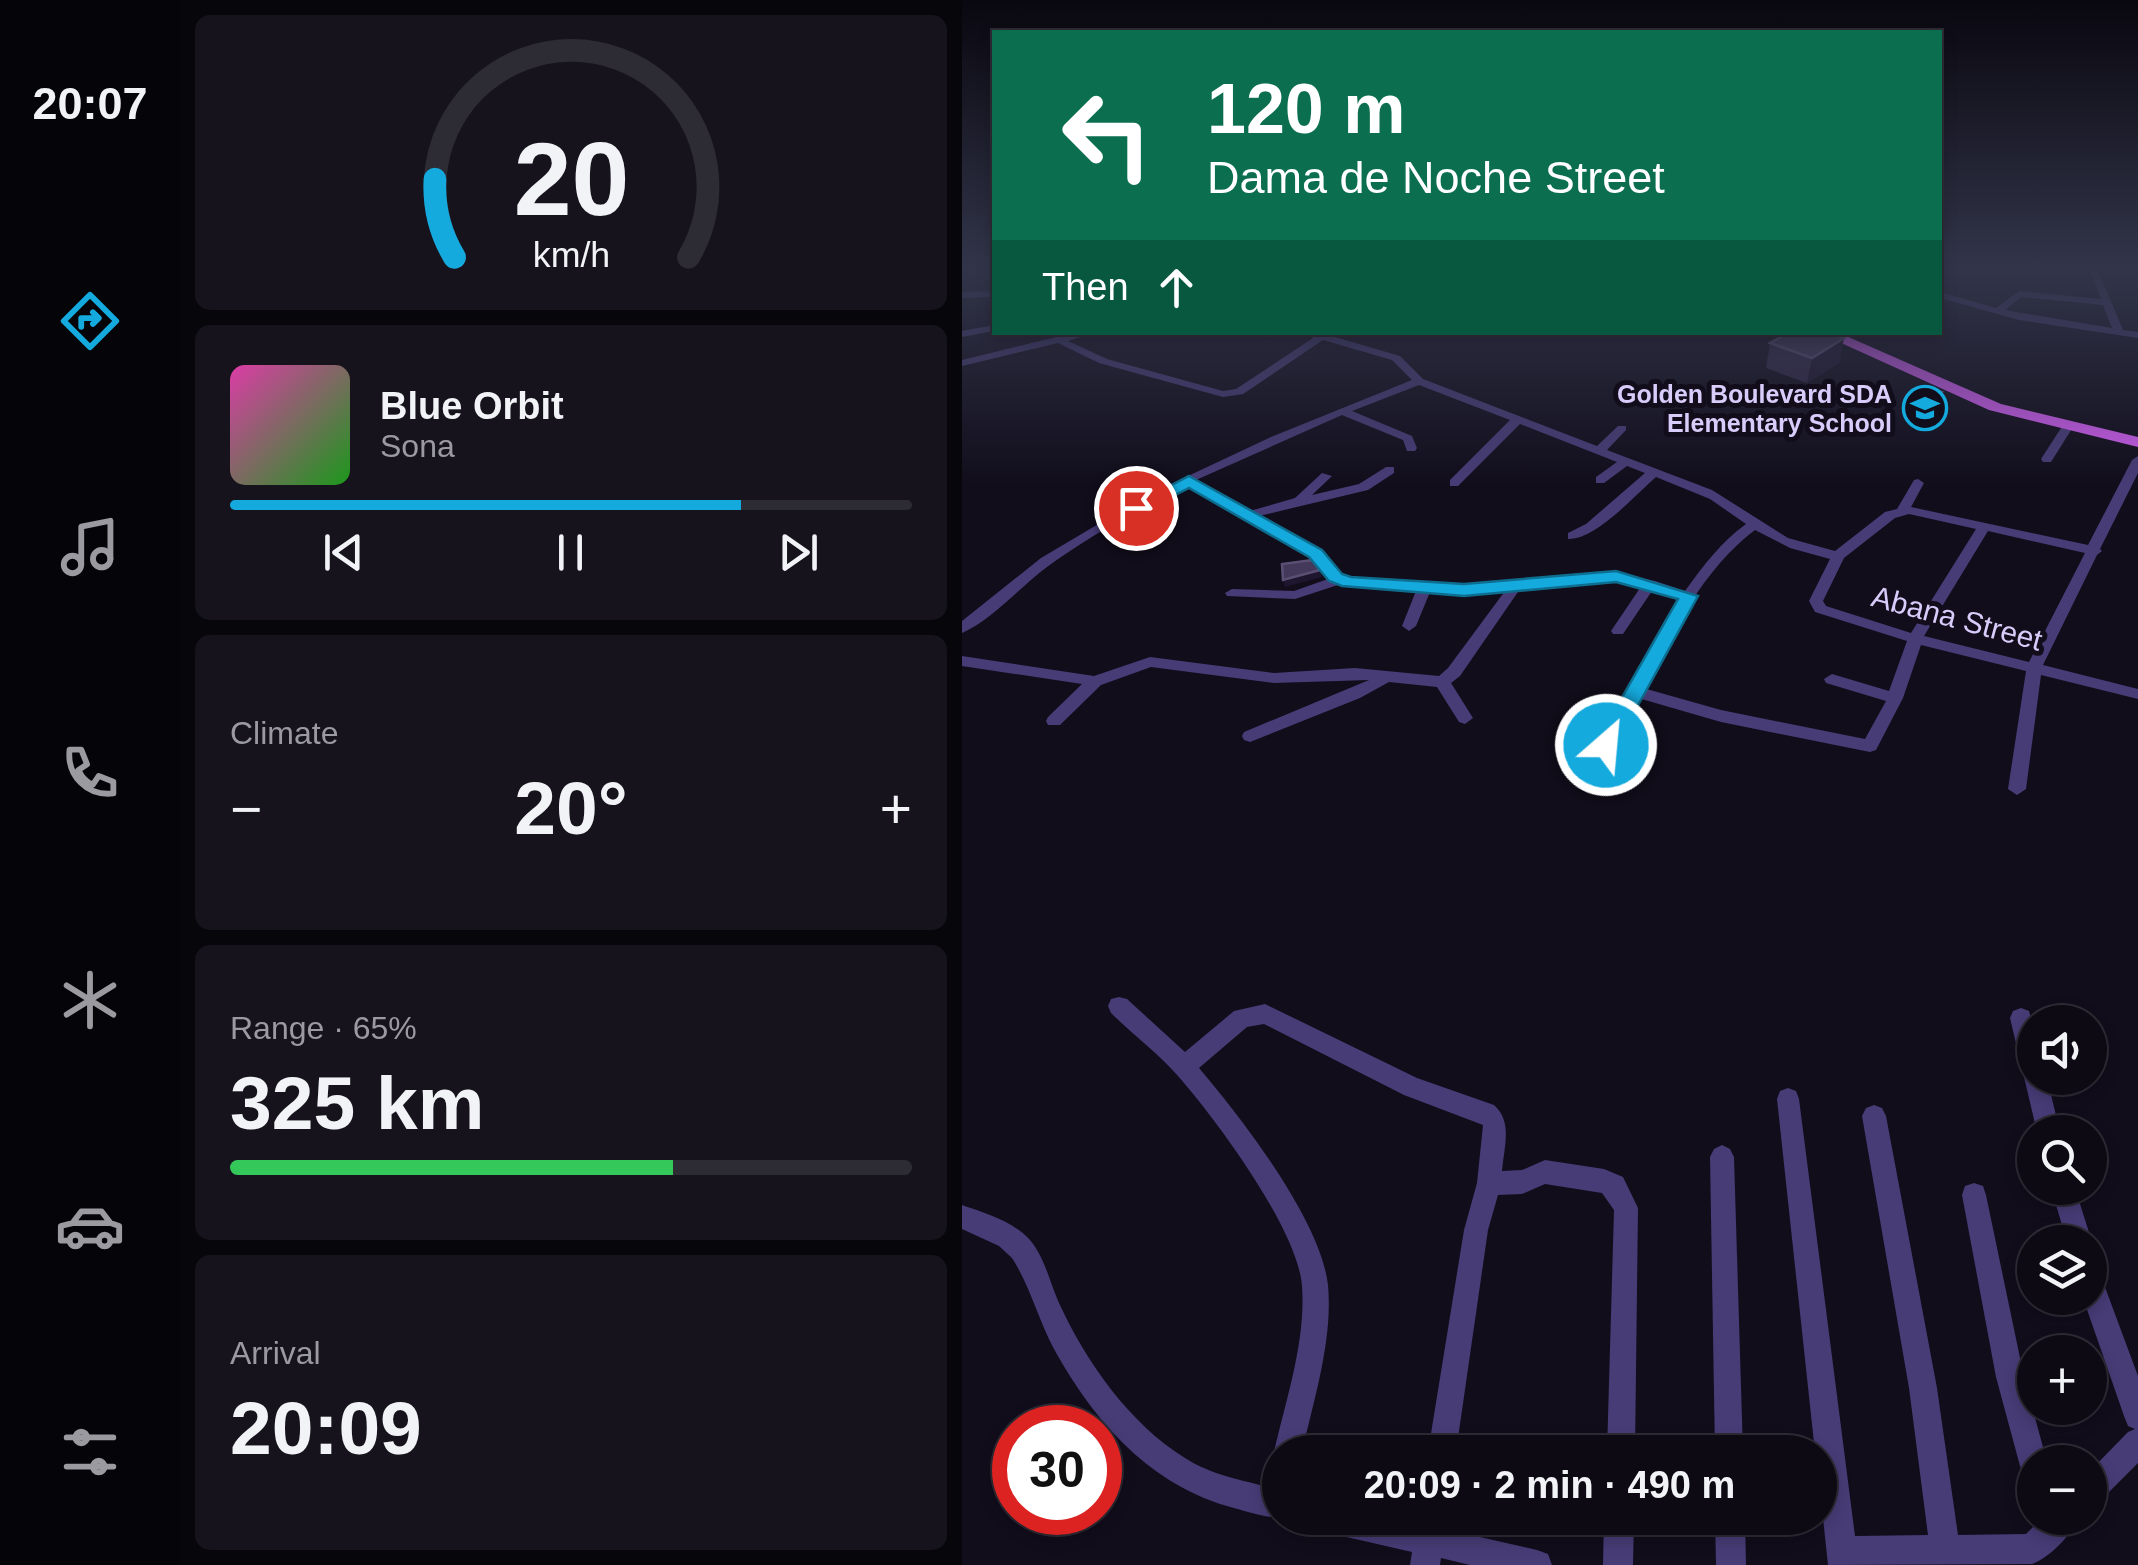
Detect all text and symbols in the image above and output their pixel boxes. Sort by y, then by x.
icon: left [1042,70,1172,200]
text: 120 m [1207,70,1405,148]
text: 20:07 [32,78,148,129]
text: 20 [513,121,629,237]
text: Dama de Noche Street [1207,152,1665,203]
text: km/h [532,235,610,275]
icon: ahead [1149,260,1204,315]
text: Then [1042,266,1129,308]
icon: directions [55,286,125,356]
place label: Golden Boulevard SDA Elementary School [1617,380,1892,437]
text: Blue Orbit [380,385,564,427]
school or university icon: Golden Boulevard SDA Elementary School [1902,385,1948,431]
text: Sona [380,428,455,464]
pin [1094,466,1179,551]
icon: arrive [1109,481,1164,536]
icon: music [55,512,125,582]
icon: previous [316,525,371,580]
icon: pause [543,525,598,580]
icon: next [771,525,826,580]
street label: Abana Street [1868,579,2046,657]
position arrow [1554,693,1658,797]
text: Climate [230,715,338,751]
icon: phone [55,738,125,808]
text: 20° [514,766,628,850]
text: − [230,778,262,840]
text: + [880,778,912,840]
icon: climate [55,965,125,1035]
map controls [2017,1005,2107,1535]
button: sound [2017,1005,2107,1095]
text: Range · 65% [230,1010,417,1046]
text: 325 km [230,1061,484,1145]
button: search [2017,1115,2107,1205]
icon: car [55,1191,125,1261]
button: layers [2017,1225,2107,1315]
text: Arrival [230,1335,321,1371]
button: + [2017,1335,2107,1425]
text: 20:09 [230,1386,422,1470]
speed limit sign: 30 [992,1405,1122,1535]
icon: filters [55,1417,125,1487]
button: − [2017,1445,2107,1535]
text: 20:09 · 2 min · 490 m [1364,1464,1735,1506]

